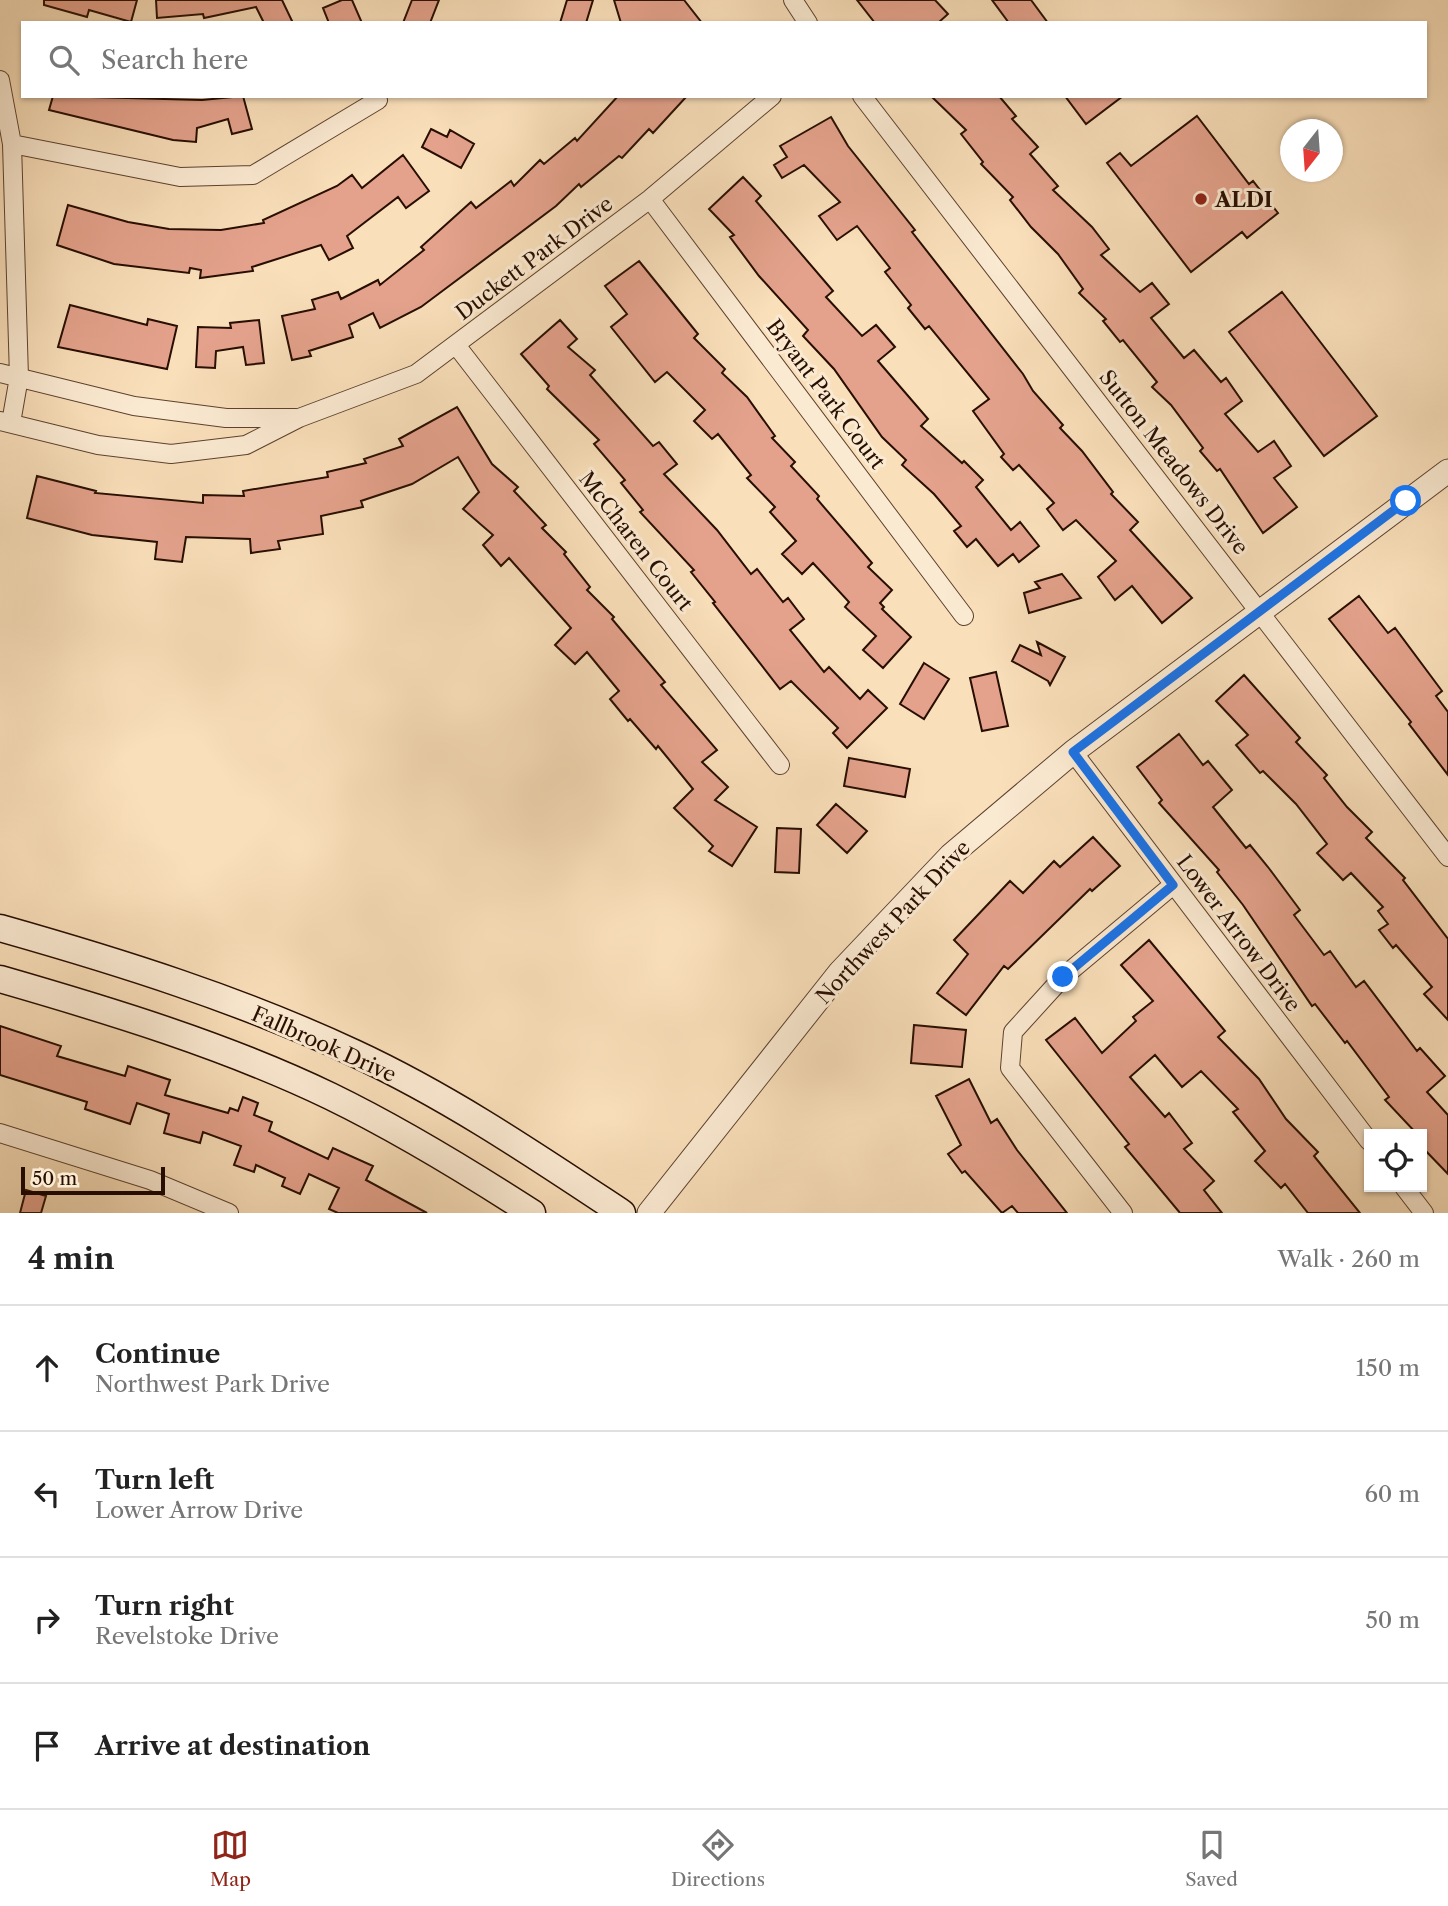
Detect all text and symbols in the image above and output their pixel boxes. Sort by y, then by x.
search box [21,21,1427,98]
icon: search [45,41,83,79]
text: Search here [101,44,248,76]
north arrow [1280,119,1343,182]
place label: ALDI [1214,187,1273,212]
street label: Duckett Park Drive [451,191,617,325]
marker: ALDI [1193,191,1209,207]
street label: Bryant Park Court [762,314,891,474]
street label: Sutton Meadows Drive [1094,365,1254,559]
street label: McCharen Court [574,467,698,616]
route start [1390,485,1421,516]
street label: Northwest Park Drive [811,835,975,1009]
street label: Lower Arrow Drive [1172,850,1306,1016]
route end [1047,961,1078,992]
street label: Fallbrook Drive [248,1001,400,1087]
map controls [1364,1129,1427,1192]
button: locate [1364,1129,1427,1192]
scale bar [21,1164,164,1196]
text: 50 m [32,1167,77,1190]
text: 4 min [28,1240,114,1277]
text: Walk · 260 m [1278,1245,1420,1273]
text: Continue [95,1338,220,1370]
icon: ahead [28,1349,66,1387]
text: 150 m [1356,1354,1420,1382]
text: Northwest Park Drive [95,1370,330,1398]
text: Turn left [95,1464,214,1496]
icon: left [28,1475,66,1513]
text: 60 m [1364,1480,1420,1508]
text: Lower Arrow Drive [95,1496,303,1524]
text: Turn right [95,1590,234,1622]
icon: right [28,1601,66,1639]
text: 50 m [1365,1606,1420,1634]
text: Revelstoke Drive [95,1622,279,1650]
icon: arrive [28,1727,66,1765]
text: Arrive at destination [95,1730,370,1762]
tab: Map [210,1826,251,1891]
tab: Directions [671,1826,765,1891]
tab: Saved [1185,1826,1238,1891]

